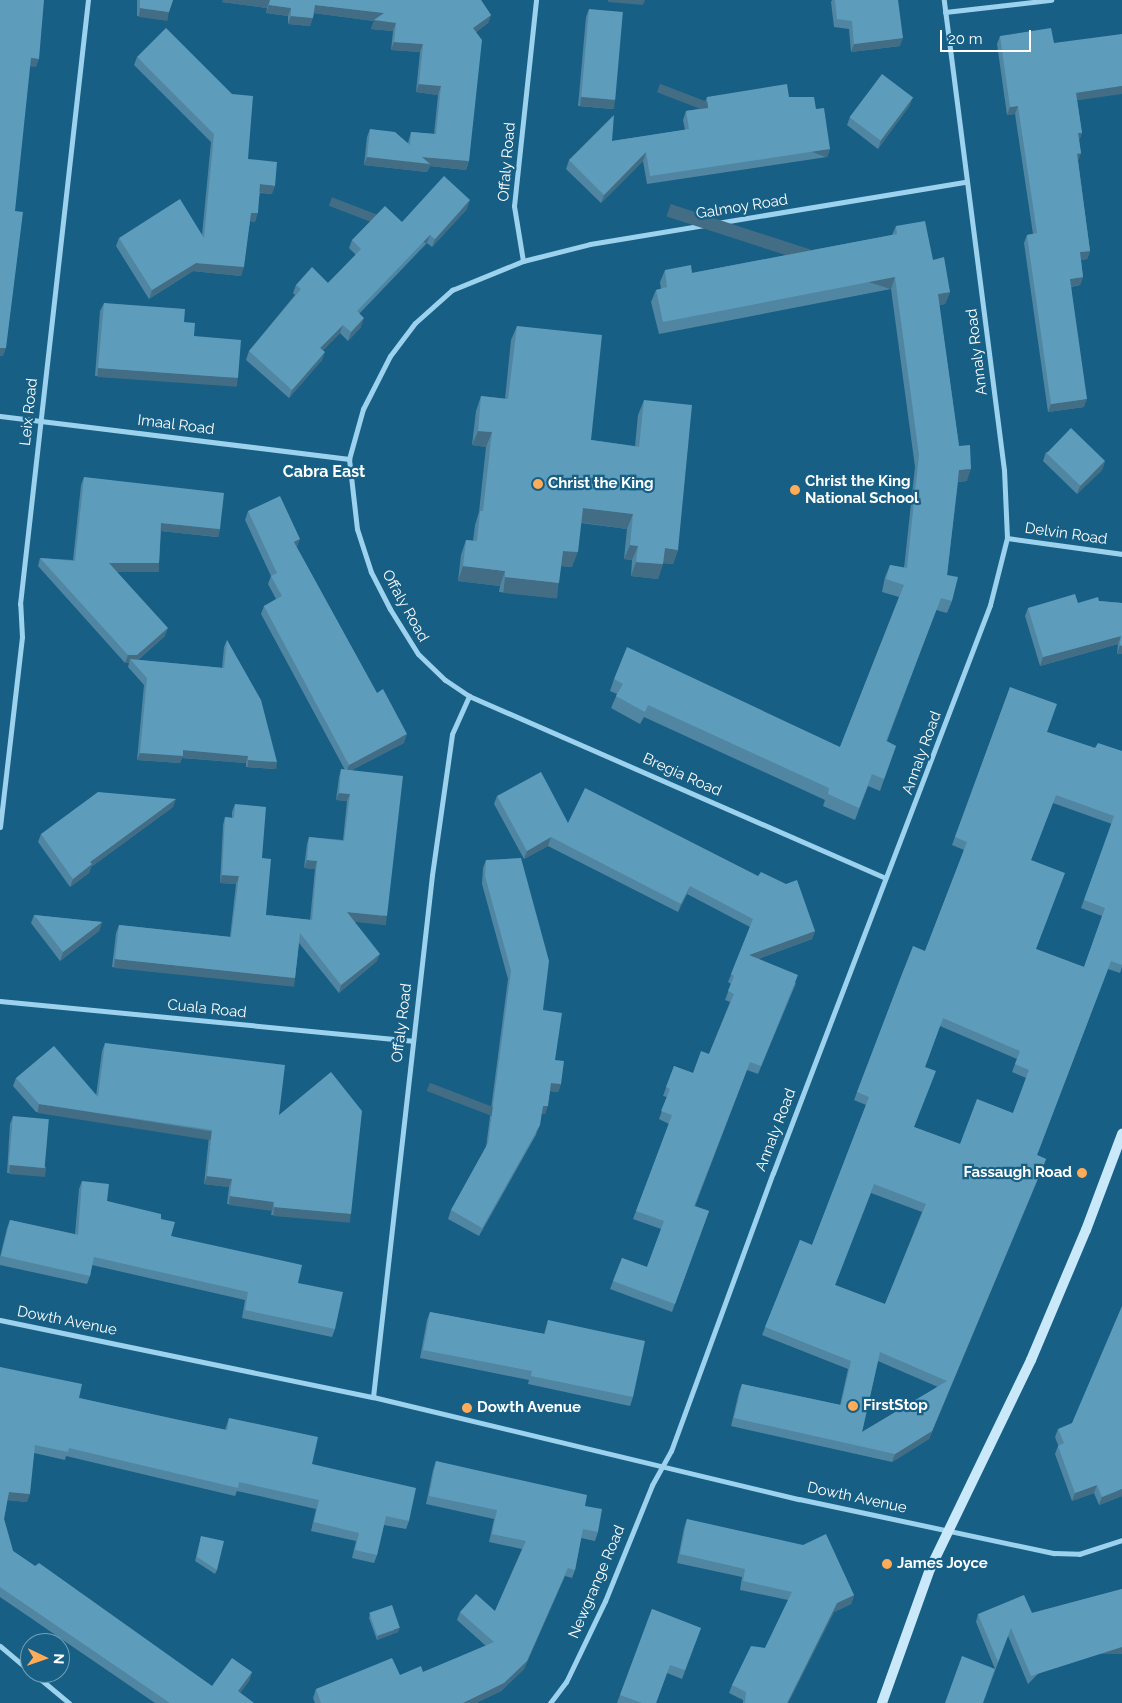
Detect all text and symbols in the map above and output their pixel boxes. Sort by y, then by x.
scale bar [942,20,1033,52]
text: 20 m [948,30,983,48]
street label: Offaly Road [495,121,519,203]
street label: Galmoy Road [694,191,790,223]
street label: Annaly Road [963,307,991,397]
street label: Leix Road [16,377,42,447]
street label: Imaal Road [136,411,216,439]
district label: Cabra East [283,462,365,482]
place label: Christ the King National School [805,472,919,507]
place label: Christ the King [548,475,654,493]
marker: Christ the King [532,478,544,490]
marker: Christ the King National School [789,484,801,496]
street label: Delvin Road [1024,519,1108,549]
street label: Offaly Road [378,567,432,645]
street label: Annaly Road [899,709,945,797]
street label: Bregia Road [640,750,724,800]
street label: Offaly Road [388,982,416,1064]
street label: Cuala Road [167,996,247,1022]
street label: Annaly Road [752,1086,800,1174]
place label: Fassaugh Road [963,1164,1072,1182]
marker: Fassaugh Road [1076,1167,1088,1179]
street label: Dowth Avenue [15,1302,119,1340]
place label: FirstStop [863,1397,928,1415]
place label: Dowth Avenue [477,1399,581,1417]
marker: FirstStop [847,1400,859,1412]
marker: Dowth Avenue [461,1402,473,1414]
street label: Dowth Avenue [805,1479,909,1517]
street label: Newgrange Road [565,1523,629,1641]
place label: James Joyce [897,1555,988,1573]
marker: James Joyce [881,1558,893,1570]
north arrow [20,1633,70,1683]
text: N [51,1653,67,1664]

